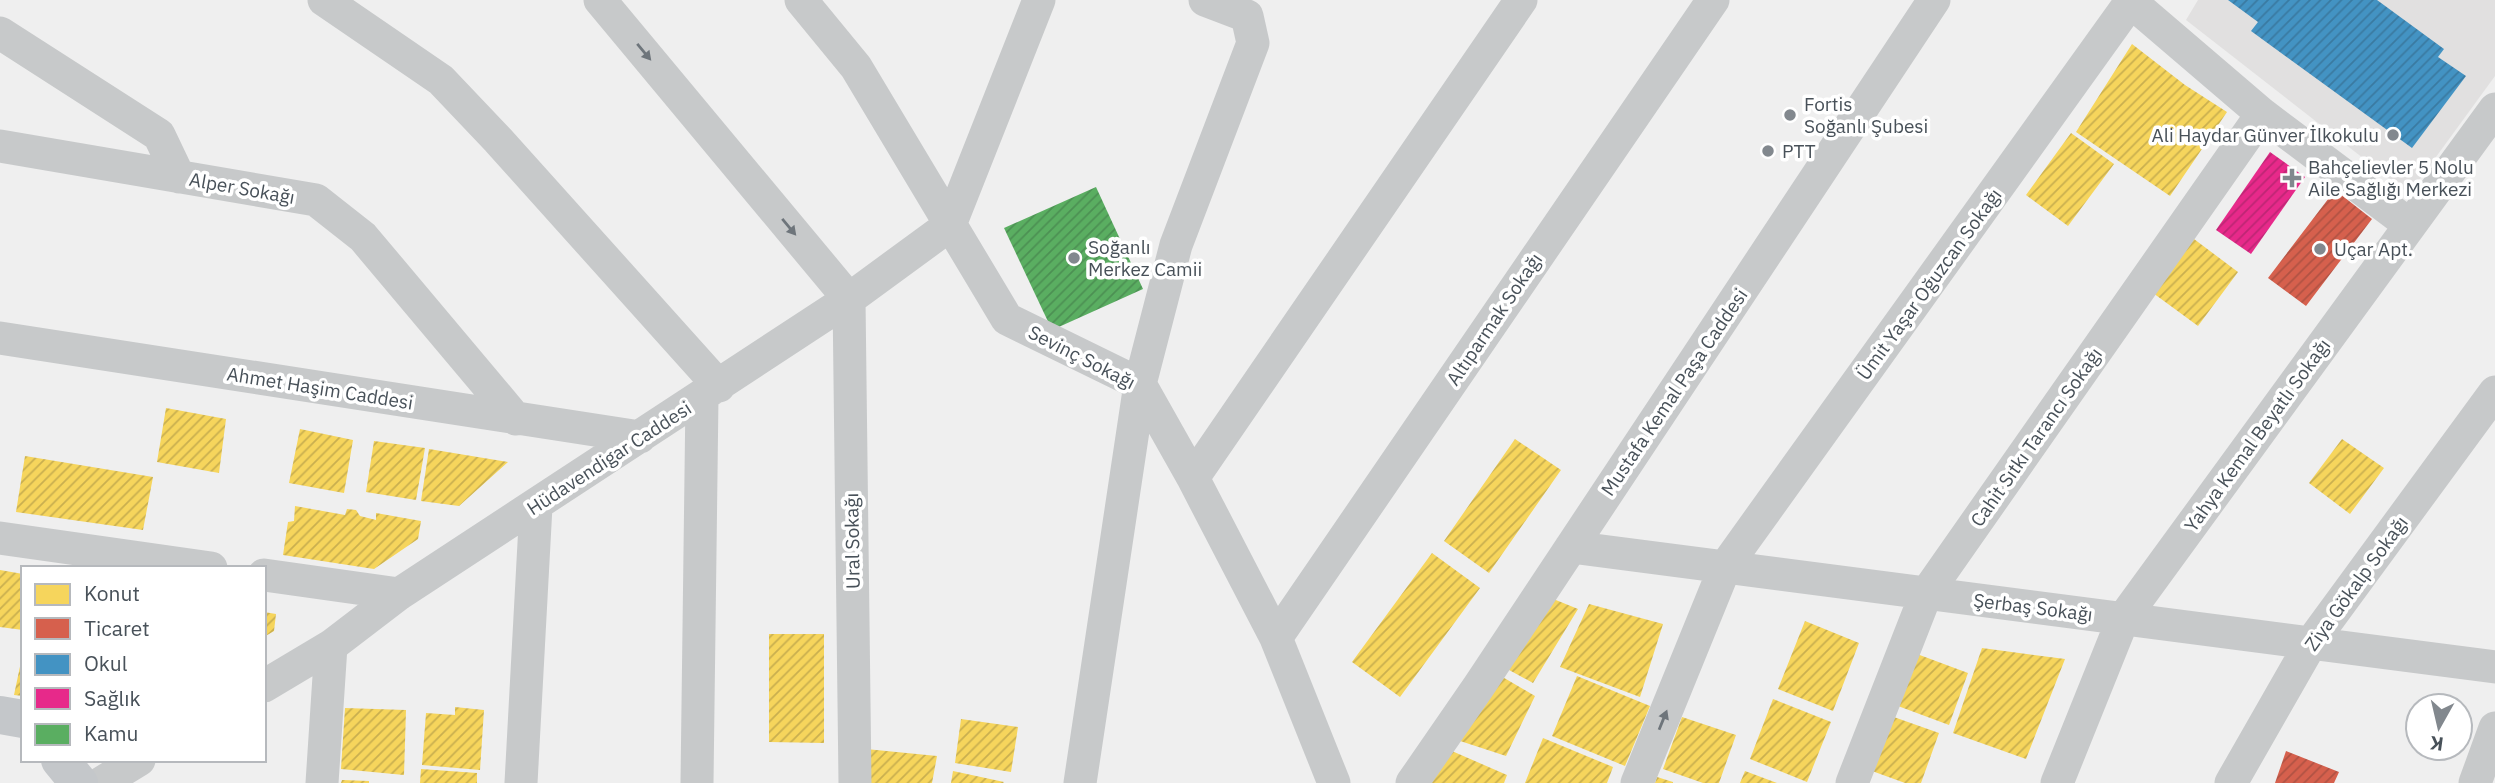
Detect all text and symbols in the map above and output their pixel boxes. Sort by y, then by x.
one-way arrow [636,43,651,61]
place label: Fortis Soğanlı Şubesi [1804,92,1928,138]
marker: Fortis Soğanlı Şubesi [1782,107,1798,123]
place label: Ali Haydar Günver İlkokulu [2152,123,2379,147]
marker: Ali Haydar Günver İlkokulu [2385,127,2401,143]
place label: PTT [1782,139,1816,163]
marker: PTT [1760,143,1776,159]
place label: Bahçelievler 5 Nolu Aile Sağlığı Merkezi [2308,155,2474,201]
street label: Alper Sokağı [187,167,297,209]
marker: Bahçelievler 5 Nolu Aile Sağlığı Merkezi [2282,168,2302,188]
street label: Ümit Yaşar Oğuzcan Sokağı [1851,183,2007,385]
one-way arrow [781,219,796,236]
place label: Soğanlı Merkez Camii [1088,235,1202,281]
place label: Uçar Apt. [2334,237,2413,261]
marker: Uçar Apt. [2312,241,2328,257]
street label: Altıparmak Sokağı [1441,248,1547,390]
marker: Soğanlı Merkez Camii [1066,250,1082,266]
street label: Mustafa Kemal Paşa Caddesi [1596,284,1752,500]
street label: Sevinç Sokağı [1024,320,1140,394]
street label: Yahya Kemal Beyatlı Sokağı [2179,334,2335,536]
street label: Cahit Sıtkı Tarancı Sokağı [1965,343,2107,531]
street label: Ahmet Haşim Caddesi [225,361,415,415]
street label: Hüdavendigar Caddesi [522,396,696,520]
street label: Ural Sokağı [839,493,865,589]
street label: Ziya Gökalp Sokağı [2299,511,2413,655]
legend [21,566,266,762]
text: Konut [84,579,140,607]
street label: Şerbaş Sokağı [1972,588,2094,626]
text: Ticaret [84,614,150,642]
text: Okul [84,649,128,677]
text: Sağlık [84,684,141,712]
north arrow [2404,692,2474,762]
one-way arrow [1657,709,1668,730]
text: Kamu [84,719,138,747]
text: K [2428,731,2445,757]

